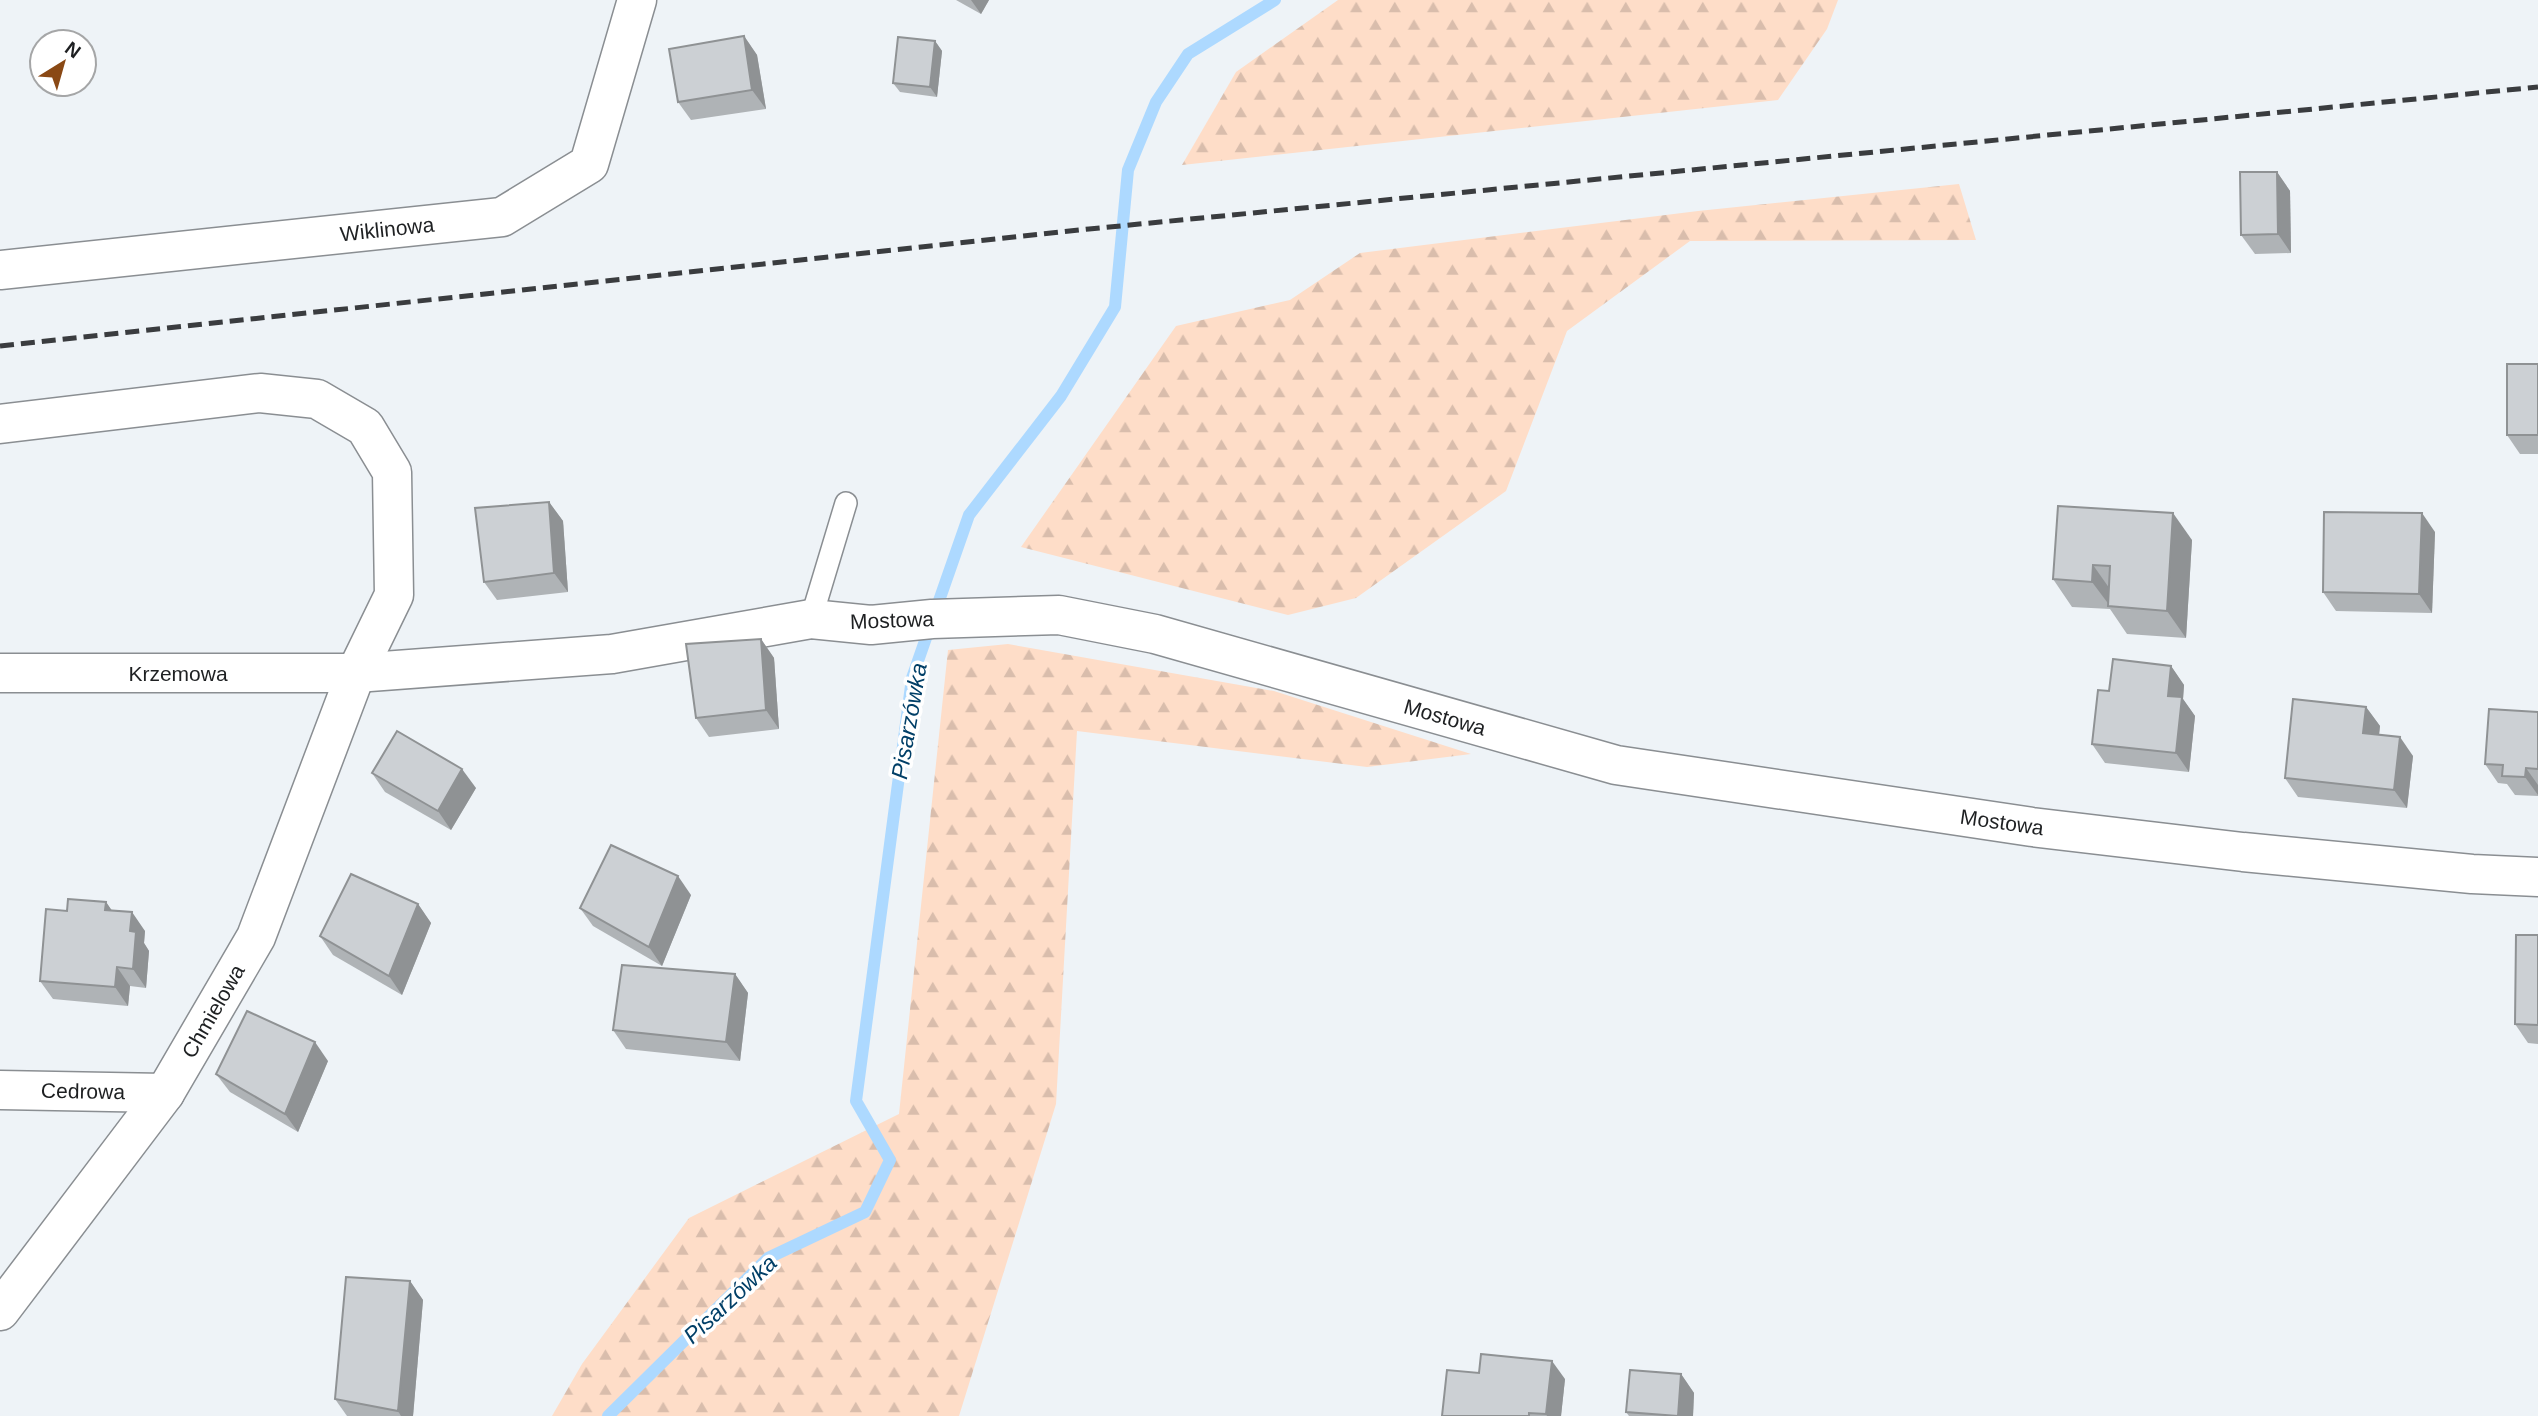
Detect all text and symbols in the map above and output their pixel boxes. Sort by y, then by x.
north arrow [28,28,98,98]
text: N [61,37,85,62]
street label: Wiklinowa [339,213,436,245]
street label: Mostowa [850,607,935,633]
water label: Pisarzówka [886,661,932,781]
street label: Krzemowa [128,662,228,685]
street label: Mostowa [1401,694,1489,740]
street label: Mostowa [1959,805,2046,839]
street label: Chmielowa [177,960,249,1062]
street label: Cedrowa [41,1079,126,1103]
water label: Pisarzówka [678,1249,782,1349]

